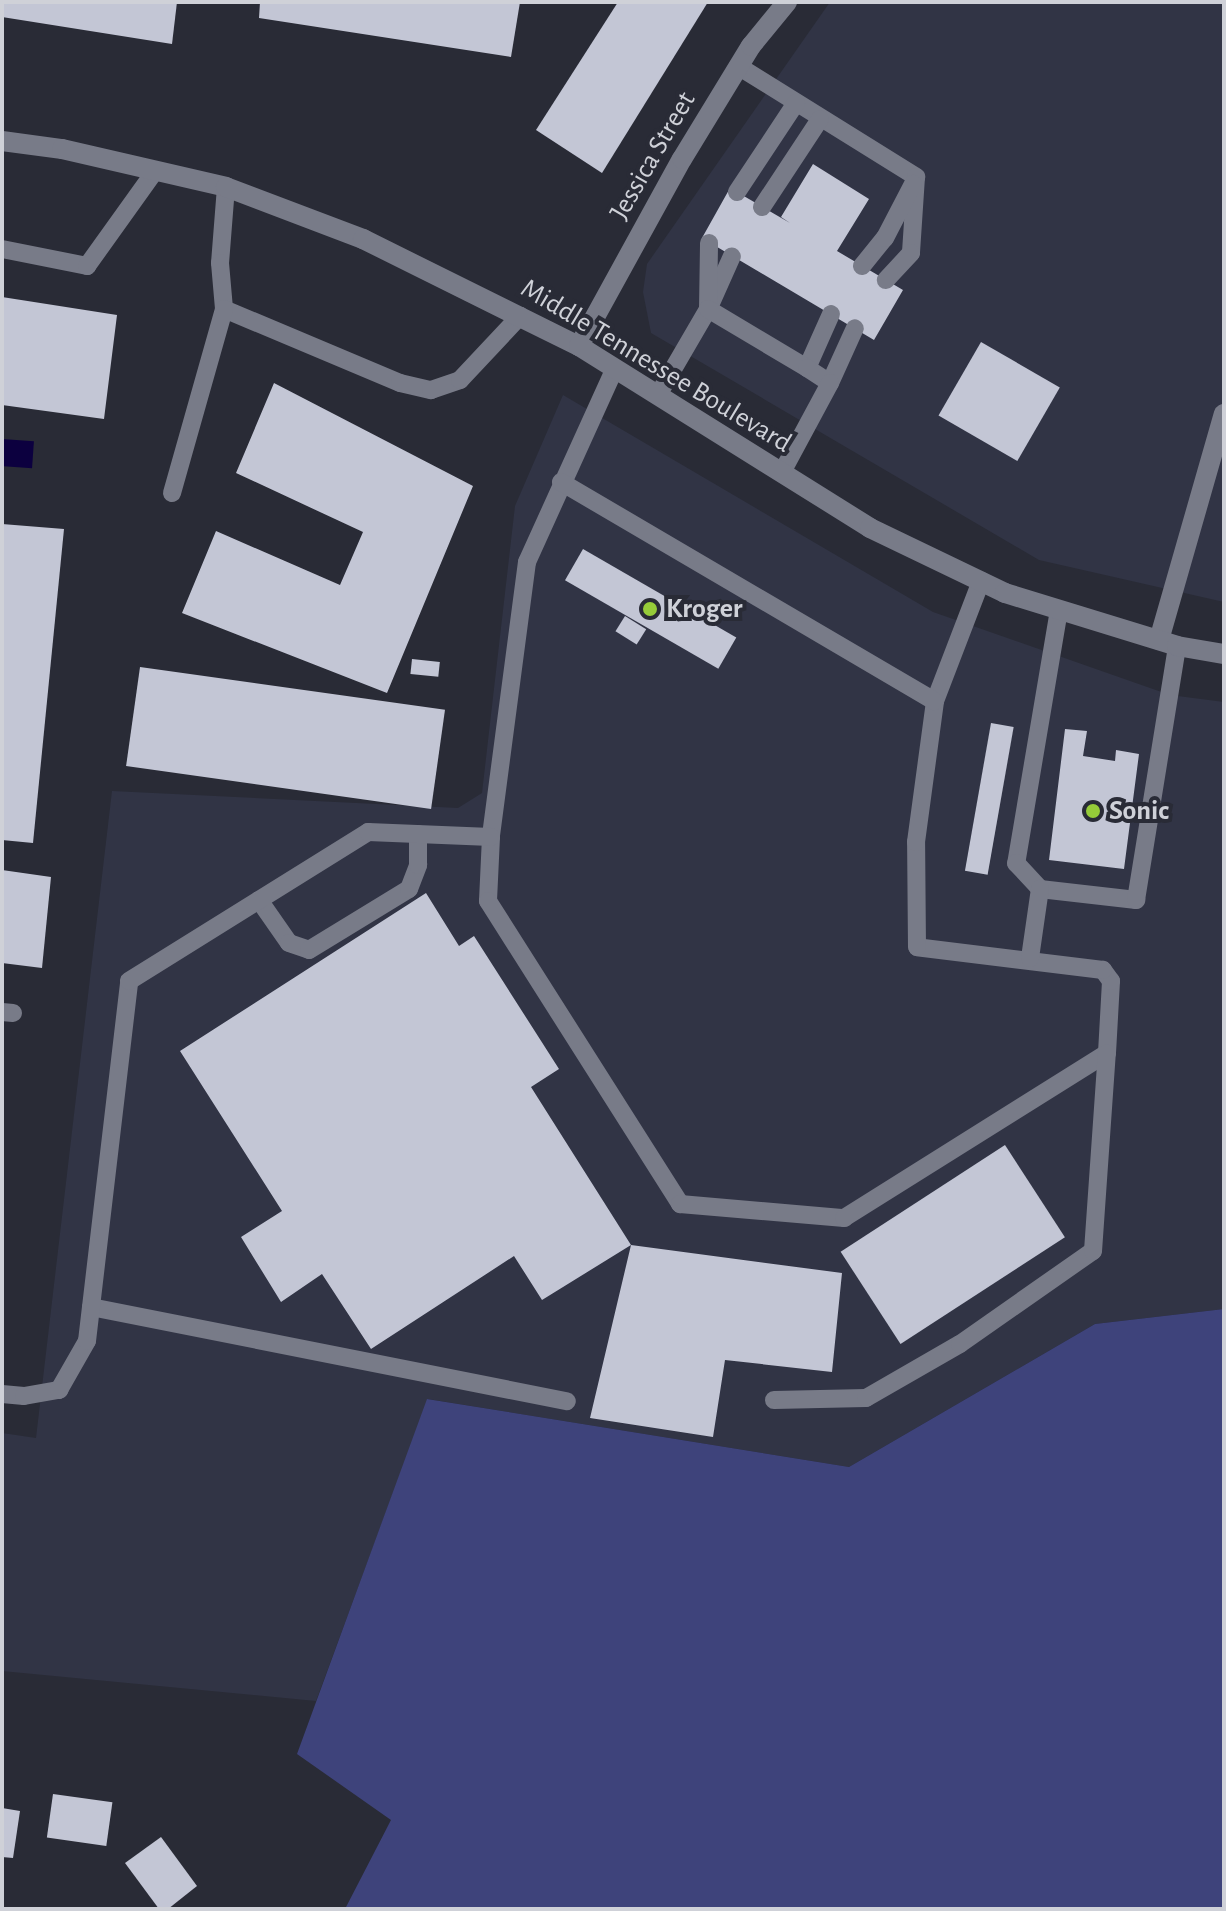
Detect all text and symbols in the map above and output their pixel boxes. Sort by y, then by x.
street label: Jessica Street [603,86,703,226]
street label: Middle Tennessee Boulevard [515,272,797,460]
place label: Kroger [666,592,743,626]
marker: Kroger [641,600,659,618]
place label: Sonic [1109,794,1169,828]
marker: Sonic [1084,802,1102,820]

